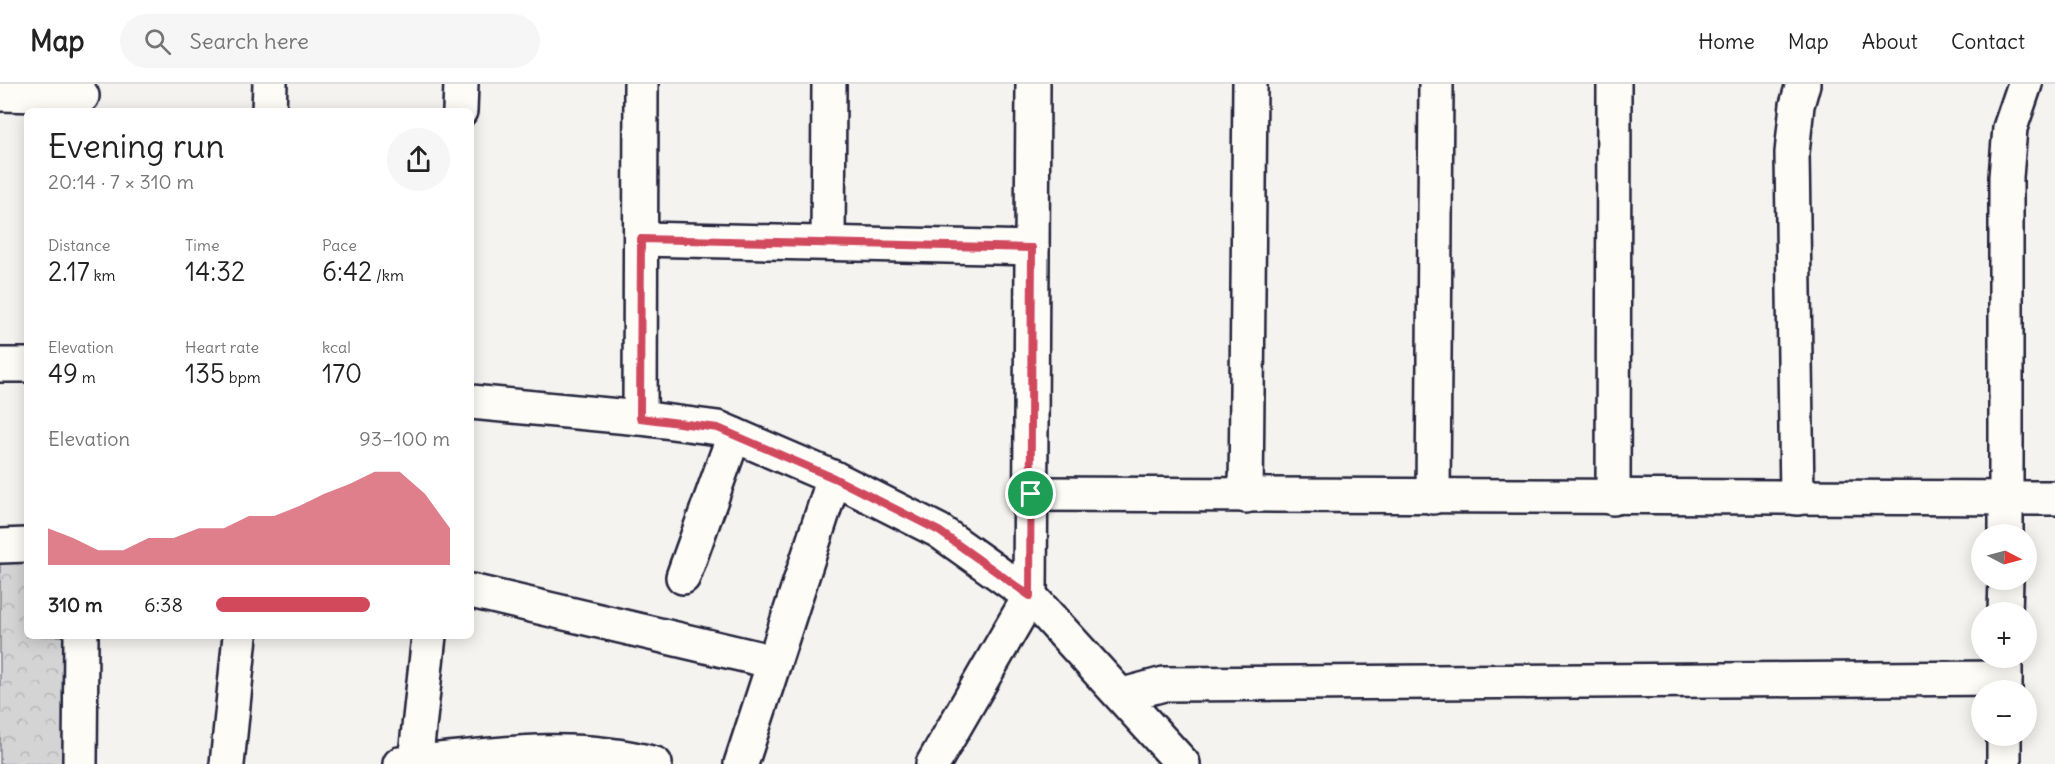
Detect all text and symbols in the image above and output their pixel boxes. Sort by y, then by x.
search box [120,14,540,68]
text: Map [30,23,84,59]
icon: search [141,25,174,58]
text: Search here [189,27,309,55]
text: Home [1698,28,1755,55]
text: Map [1788,28,1829,55]
text: About [1862,28,1918,55]
text: Contact [1951,28,2025,55]
text: Evening run [48,125,224,167]
button: share [387,128,450,191]
text: 20:14 · 7 × 310 m [48,169,194,194]
text: Distance [48,235,110,255]
text: Time [185,235,220,255]
text: Pace [322,235,357,255]
text: 2.17 [48,255,90,288]
text: 14:32 [185,255,245,288]
text: 6:42 [322,255,372,288]
text: km [90,265,116,285]
text: /km [372,265,404,285]
text: Elevation [48,337,114,357]
text: Heart rate [185,337,259,357]
text: kcal [322,337,351,357]
text: 49 [48,357,78,390]
text: 135 [185,357,225,390]
text: 170 [322,357,362,390]
text: m [78,367,96,387]
text: bpm [225,367,261,387]
text: Elevation [48,426,130,451]
text: 93–100 m [359,426,450,451]
pin [1005,468,1056,519]
icon: arrive [1014,477,1047,510]
north arrow [1971,524,2037,590]
map controls [1971,524,2037,746]
text: 310 m [48,592,103,617]
text: 6:38 [144,592,183,617]
button: + [1971,602,2037,668]
button: − [1971,680,2037,746]

